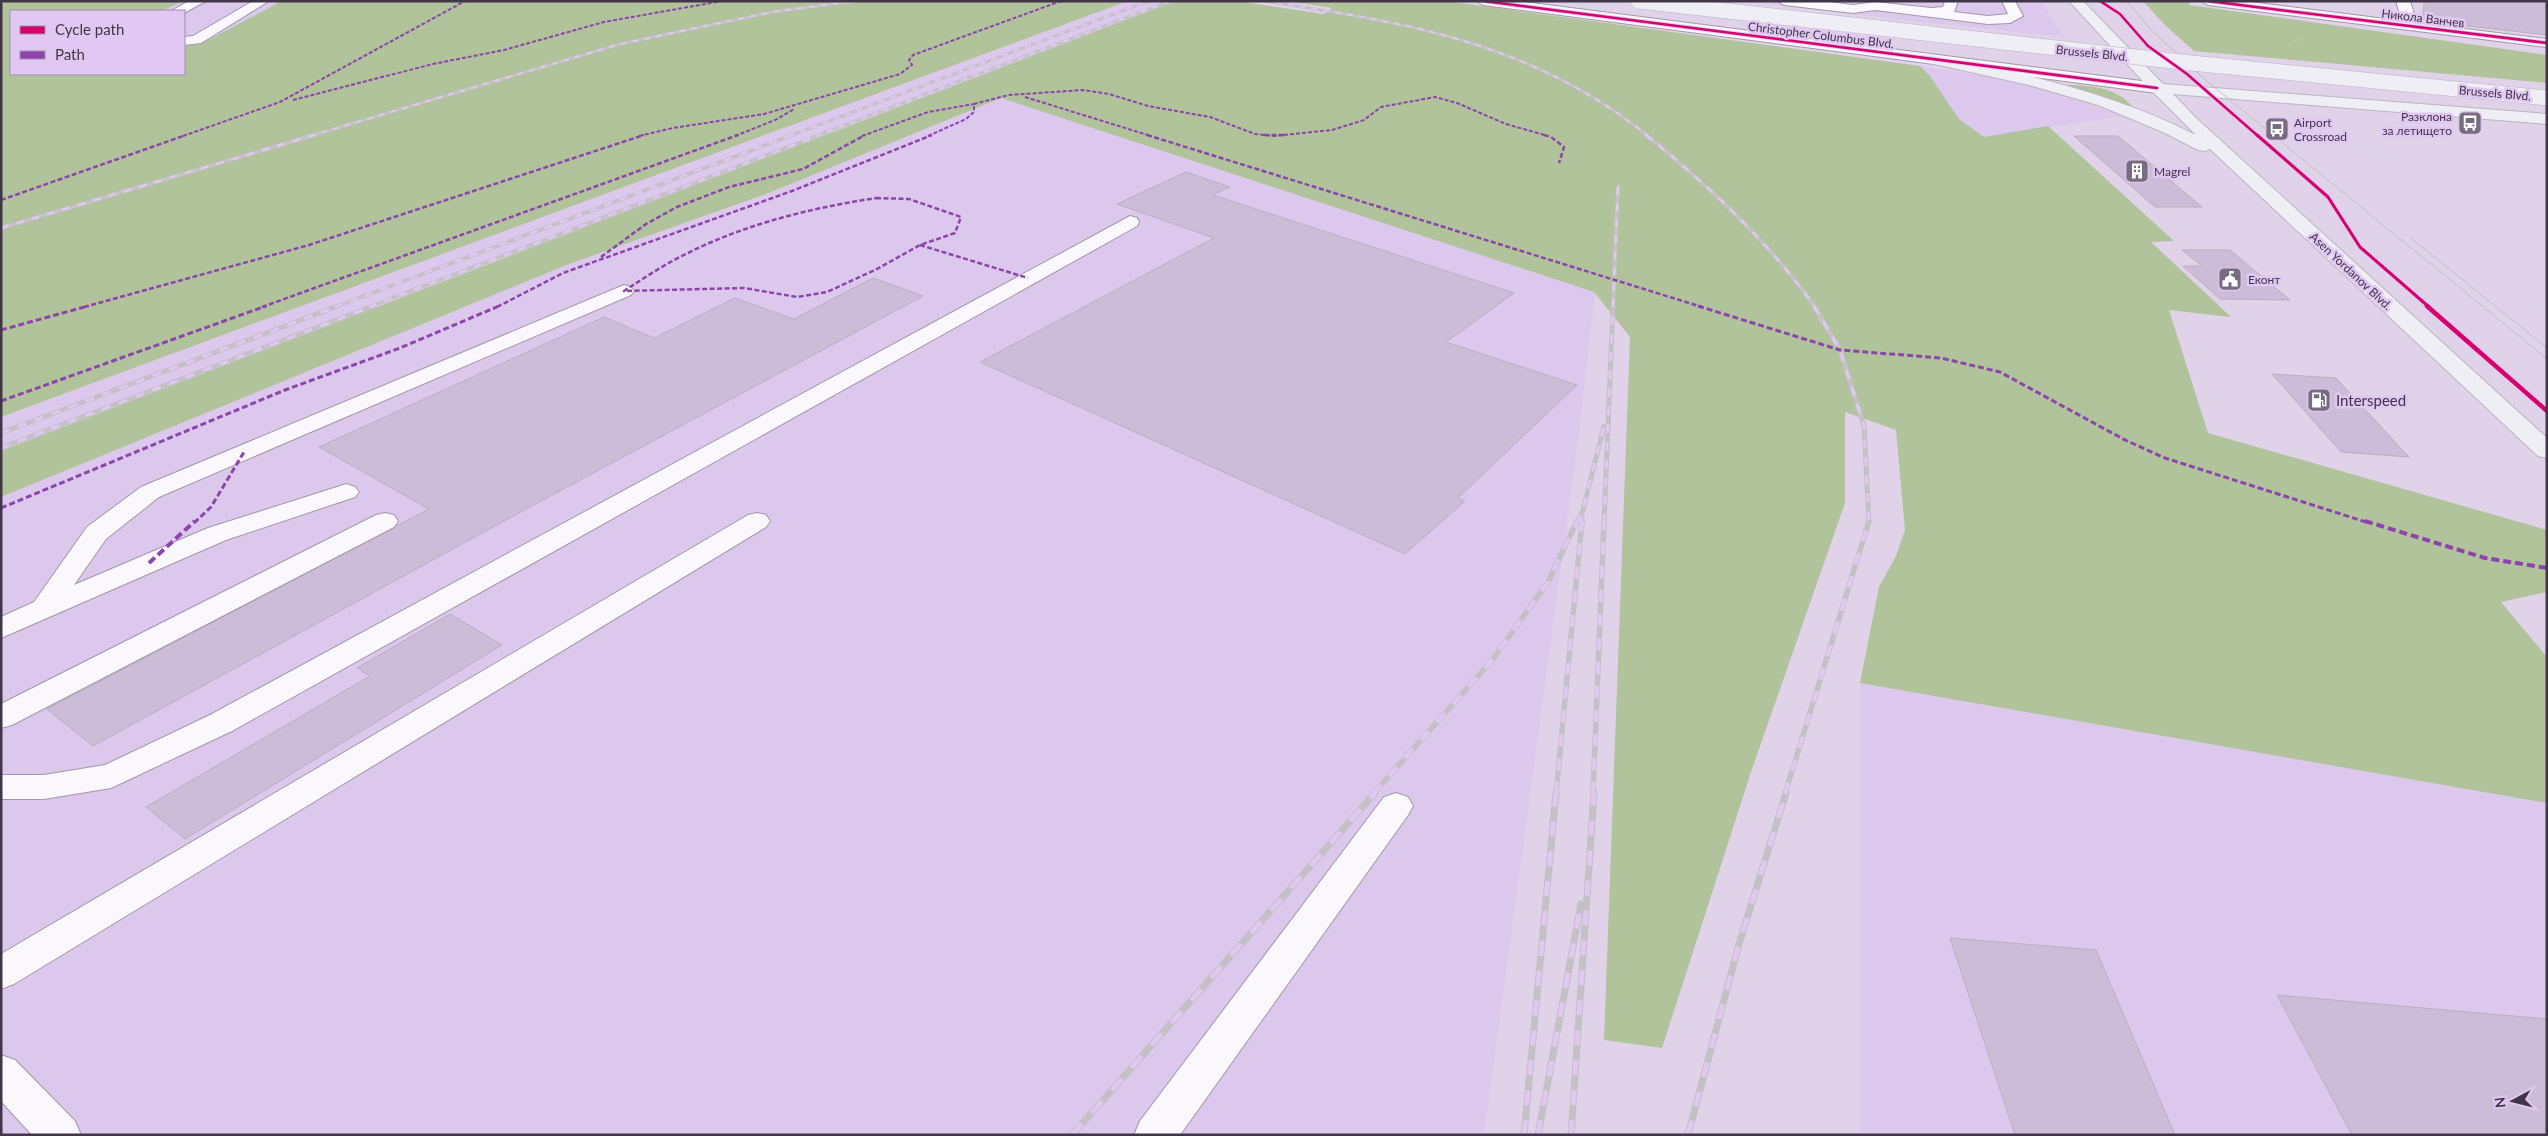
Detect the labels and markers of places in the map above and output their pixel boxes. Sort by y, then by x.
place label: Разклона за летището [2382,109,2452,138]
bus stop icon: Разклона за летището [2457,110,2483,136]
place label: Airport Crossroad [2294,115,2347,144]
bus stop icon: Airport Crossroad [2264,116,2290,142]
building icon: Magrel [2124,158,2150,184]
place label: Magrel [2154,164,2190,179]
public building icon: Еконт [2217,266,2243,292]
place label: Еконт [2248,272,2280,287]
fuel station icon: Interspeed [2306,387,2332,413]
place label: Interspeed [2336,391,2406,409]

